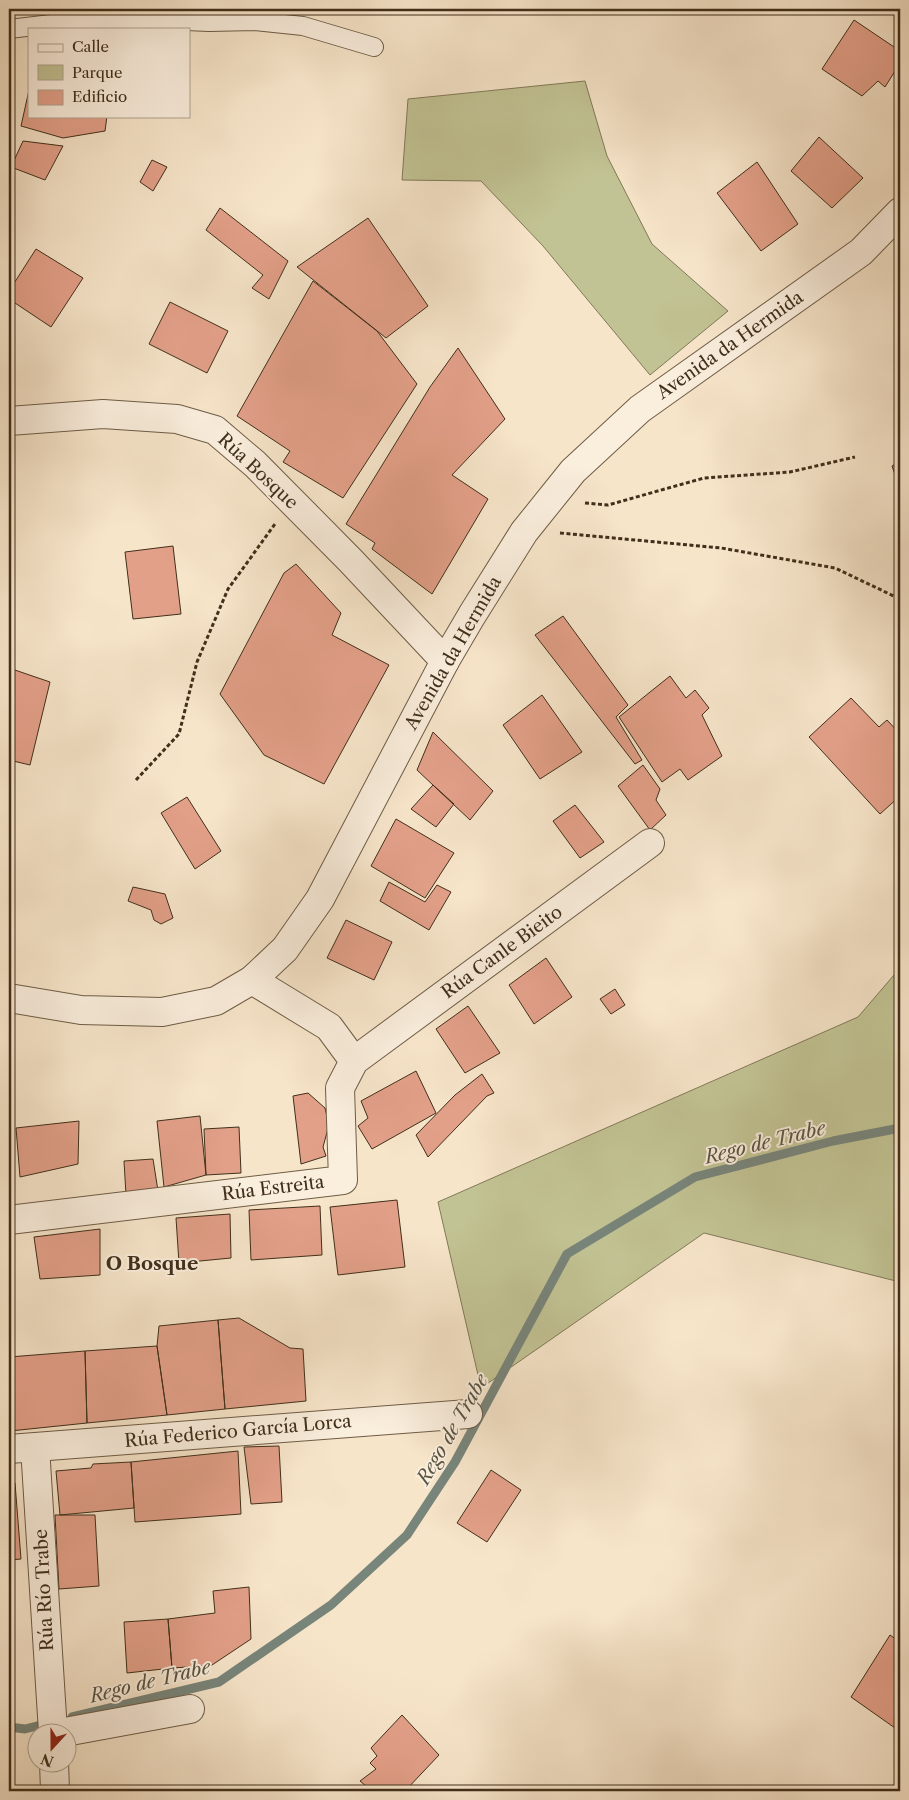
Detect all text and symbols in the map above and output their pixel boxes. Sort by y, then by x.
legend [28,28,190,118]
text: Calle [72,37,109,56]
text: Parque [72,63,122,82]
text: Edificio [72,87,127,106]
street label: Avenida da Hermida [652,286,808,404]
street label: Rúa Bosque [213,428,303,514]
street label: Avenida da Hermida [400,572,506,735]
street label: Rúa Canle Bieito [437,901,567,1003]
water label: Rego de Trabe [701,1116,829,1169]
street label: Rúa Estreita [220,1171,326,1205]
district label: O Bosque [106,1252,198,1275]
water label: Rego de Trabe [411,1369,494,1490]
street label: Rúa Federico García Lorca [124,1410,353,1452]
street label: Rúa Río Trabe [30,1528,58,1652]
water label: Rego de Trabe [86,1655,214,1708]
north arrow [28,1722,78,1772]
text: N [38,1750,56,1771]

